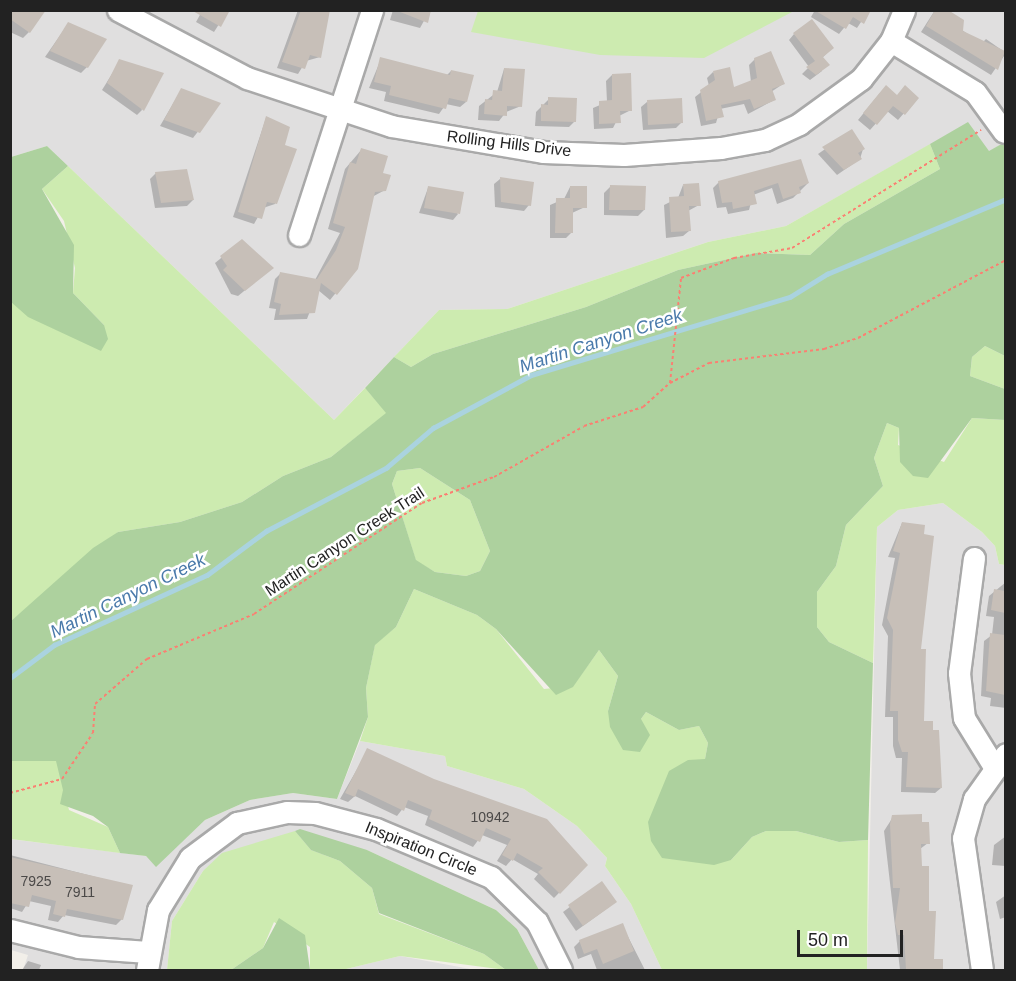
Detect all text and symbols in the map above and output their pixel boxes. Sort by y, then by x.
street label: Rolling Hills Drive [446,127,572,161]
water label: Martin Canyon Creek [517,304,685,378]
street label: Martin Canyon Creek Trail [262,483,428,601]
water label: Martin Canyon Creek [47,549,209,643]
house number: 10942 [471,809,509,825]
street label: Inspiration Circle [362,818,480,880]
house number: 7925 [20,873,52,889]
house number: 7911 [65,884,95,900]
scale bar [800,918,906,956]
text: 50 m [808,930,848,950]

